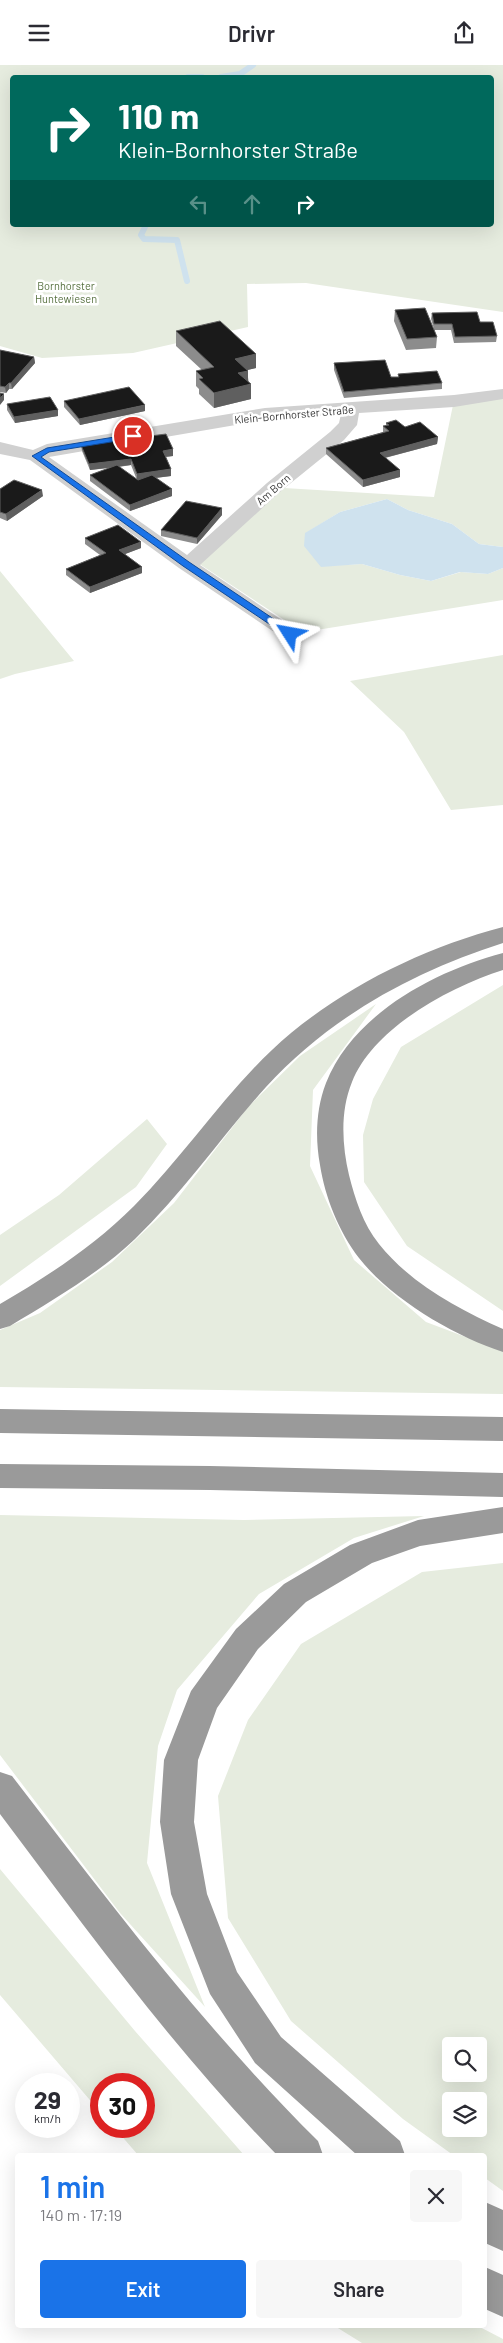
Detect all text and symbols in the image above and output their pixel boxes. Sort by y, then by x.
icon: menu [25,19,53,47]
icon: share [450,19,478,47]
text: Drivr [228,20,275,46]
text: 110 m [118,94,199,136]
icon: right [35,95,100,160]
text: Klein-Bornhorster Straße [118,136,358,162]
icon: left [185,190,213,218]
icon: ahead [238,190,266,218]
icon: right [291,190,319,218]
park label: Bornhorster Huntewiesen [35,279,97,305]
street label: Klein-Bornhorster Straße [234,402,354,426]
pin [112,415,154,457]
icon: arrive [119,422,147,450]
street label: Am Born [253,471,293,507]
position arrow [263,607,315,659]
map controls [442,2037,487,2137]
button: search [442,2037,487,2082]
speed limit sign: 30 [90,2073,155,2138]
text: 29 [34,2084,61,2114]
button: layers [442,2092,487,2137]
text: km/h [34,2111,61,2125]
text: 1 min [40,2168,105,2204]
button: close [410,2170,462,2222]
text: 140 m · 17:19 [40,2205,122,2224]
button: Exit [40,2260,246,2318]
button: Share [256,2260,462,2318]

